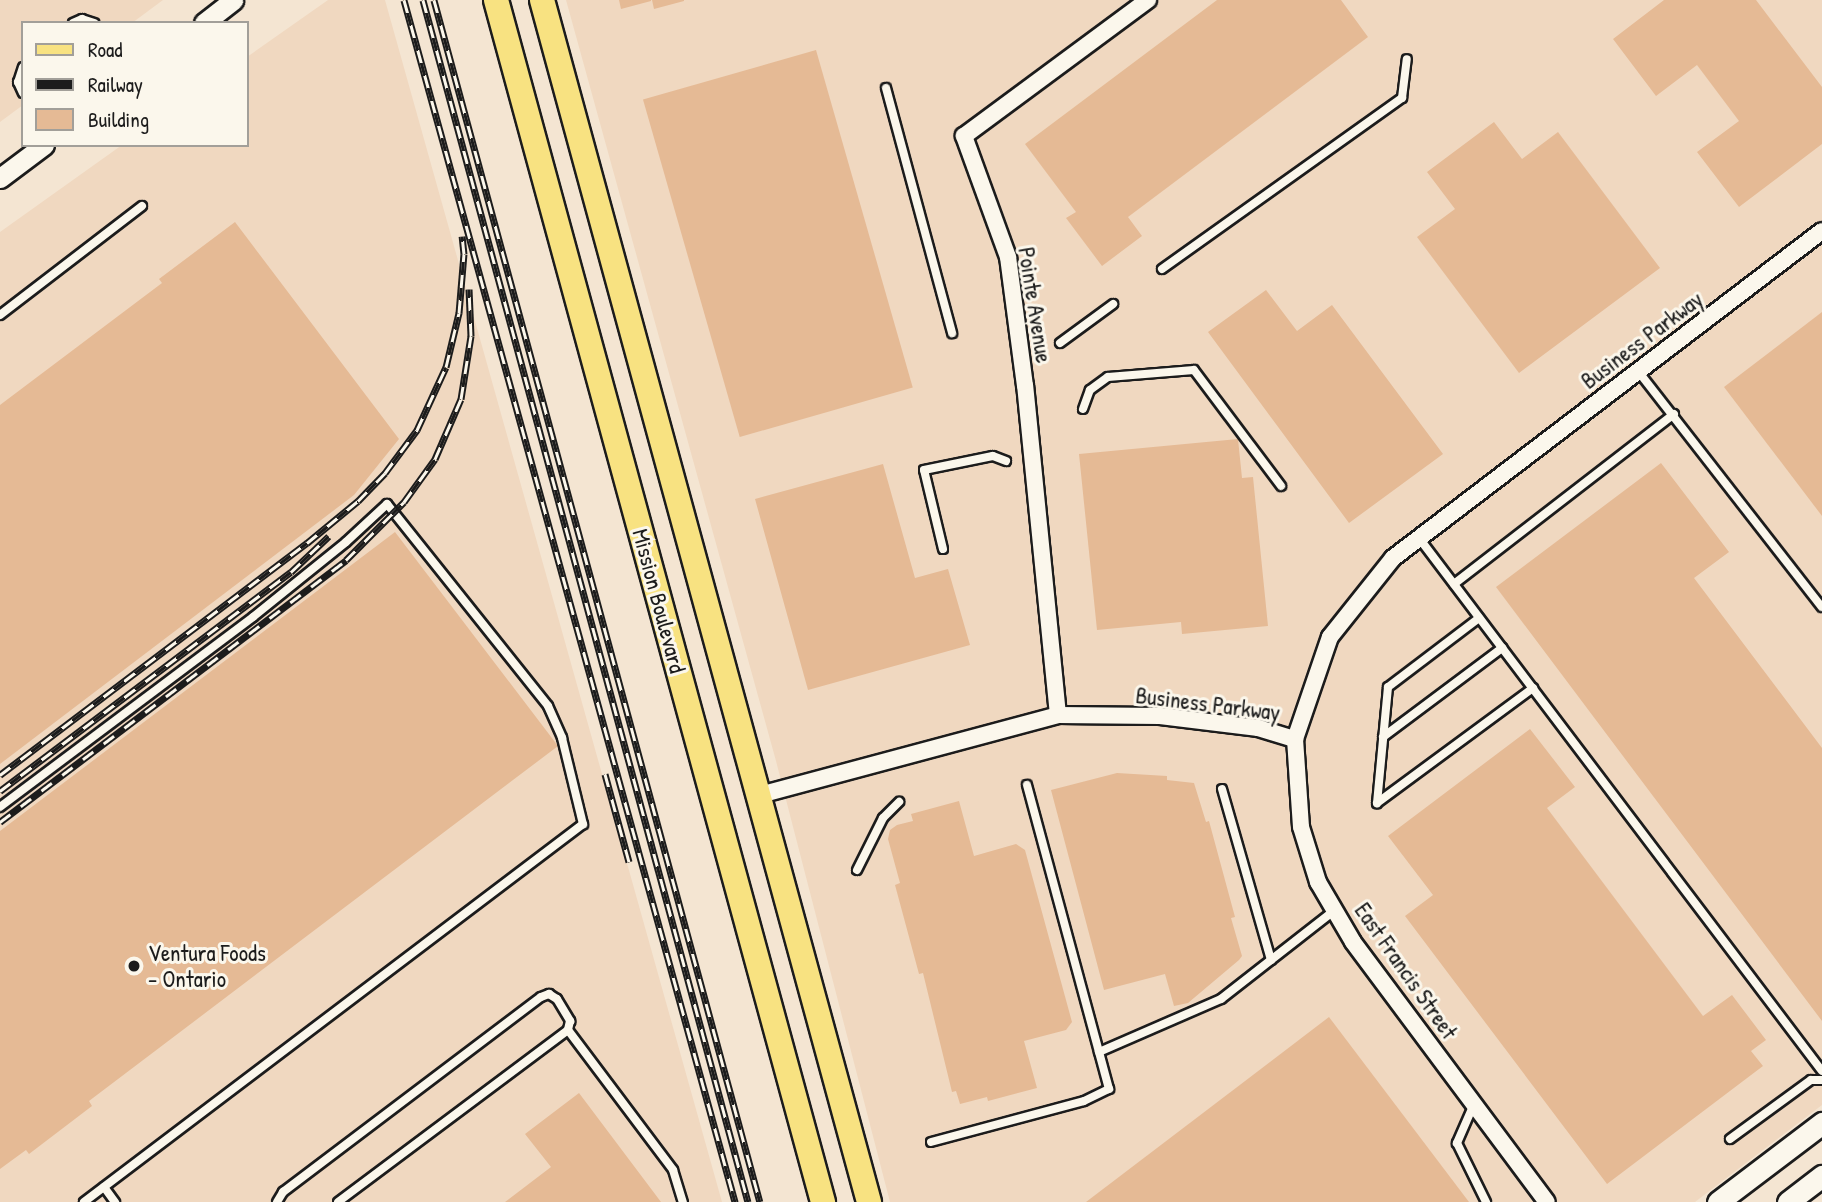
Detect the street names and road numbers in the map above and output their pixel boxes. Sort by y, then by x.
street label: Pointe Avenue [1012,245,1058,365]
street label: Business Parkway [1576,285,1708,395]
street label: Mission Boulevard [627,526,691,676]
street label: Business Parkway [1134,681,1282,727]
street label: East Francis Street [1349,898,1463,1044]

